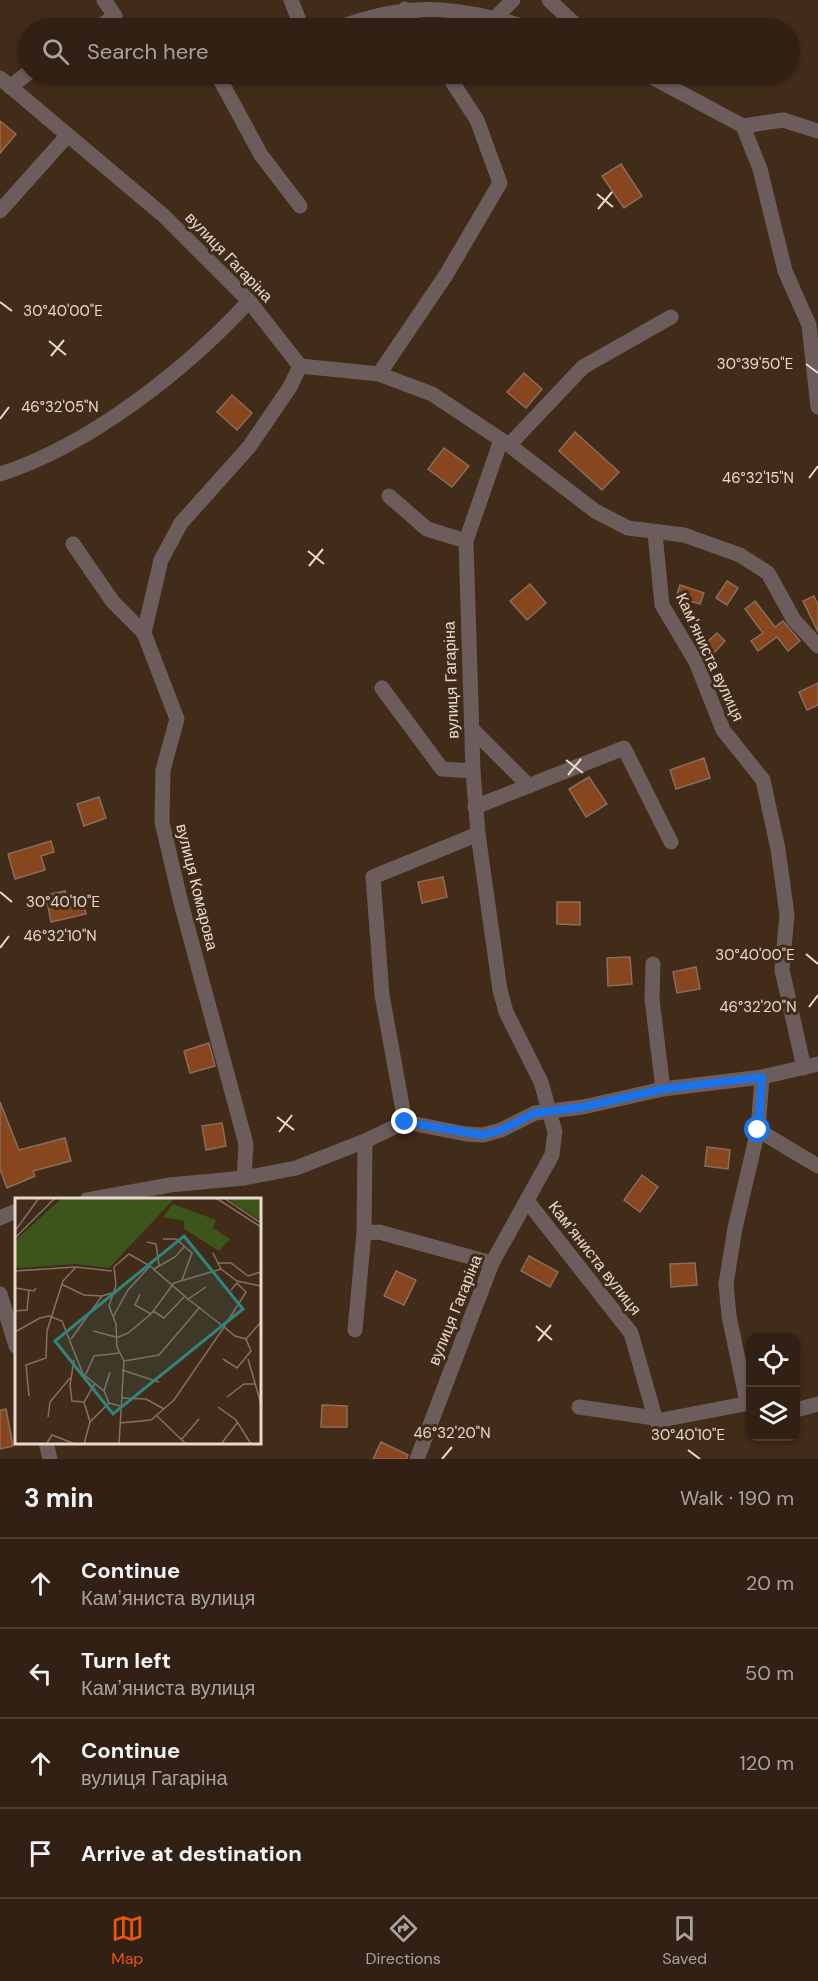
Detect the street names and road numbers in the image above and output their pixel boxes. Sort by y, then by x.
street label: вулиця Гагаріна [181,207,277,307]
street label: Камʼяниста вулиця [671,589,749,725]
street label: вулиця Гагаріна [438,621,464,739]
street label: вулиця Комарова [171,822,223,952]
street label: Камʼяниста вулиця [544,1197,646,1319]
street label: вулиця Гагаріна [423,1252,487,1368]

